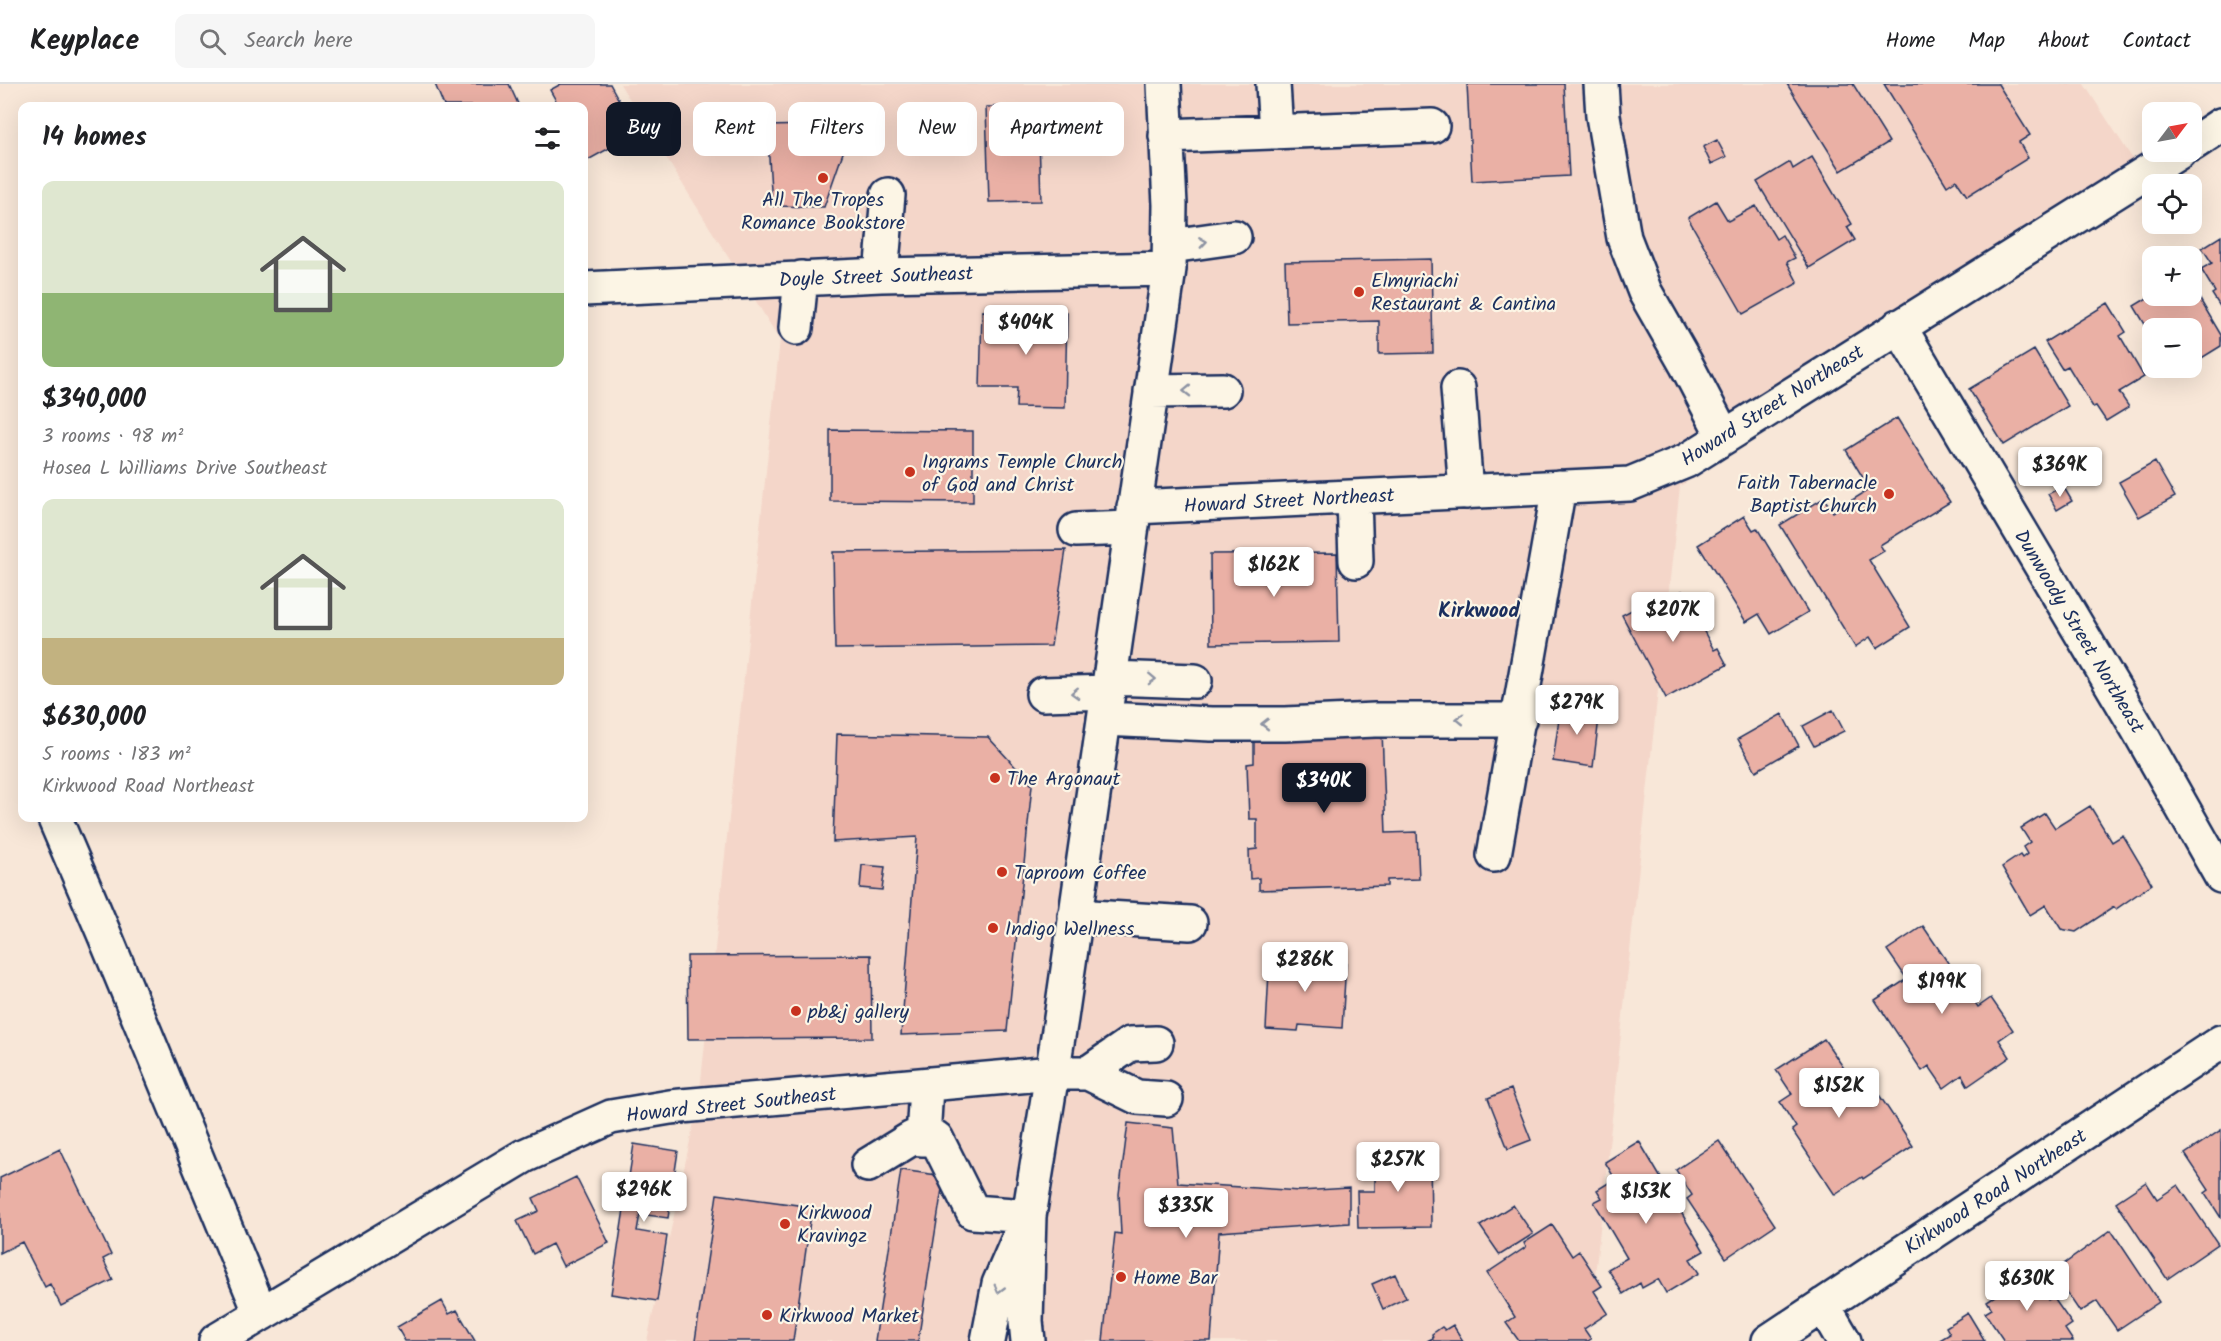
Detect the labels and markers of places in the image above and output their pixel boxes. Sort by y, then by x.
marker: All The Tropes Romance Bookstore [816,171,830,185]
place label: All The Tropes Romance Bookstore [741,185,905,240]
place label: Elmyriachi Restaurant & Cantina [1371,266,1556,321]
marker: Elmyriachi Restaurant & Cantina [1352,285,1366,299]
pin: $404K [984,305,1068,356]
place label: Ingrams Temple Church of God and Christ [922,447,1122,502]
pin: $369K [2018,447,2102,498]
marker: Ingrams Temple Church of God and Christ [903,465,917,479]
place label: Faith Tabernacle Baptist Church [1737,468,1877,523]
marker: Faith Tabernacle Baptist Church [1882,487,1896,501]
pin: $162K [1232,547,1316,598]
pin: $207K [1631,592,1715,643]
pin: $279K [1535,685,1619,736]
pin: $340K [1282,763,1366,814]
place label: The Argonaut [1007,764,1120,796]
marker: The Argonaut [988,771,1002,785]
place label: Taproom Coffee [1014,858,1146,890]
marker: Taproom Coffee [995,865,1009,879]
place label: Indigo Wellness [1005,914,1135,946]
marker: Indigo Wellness [986,921,1000,935]
pin: $286K [1263,942,1347,993]
pin: $199K [1900,964,1984,1015]
place label: pb&j gallery [807,997,910,1029]
marker: pb&j gallery [789,1004,803,1018]
pin: $152K [1797,1068,1881,1119]
pin: $257K [1356,1142,1440,1193]
pin: $296K [602,1172,686,1223]
pin: $153K [1604,1174,1688,1225]
pin: $335K [1144,1188,1228,1239]
place label: Kirkwood Kravingz [797,1198,872,1253]
marker: Kirkwood Kravingz [778,1217,792,1231]
pin: $630K [1985,1261,2069,1312]
place label: Home Bar [1133,1263,1219,1295]
marker: Home Bar [1114,1270,1128,1284]
place label: Kirkwood Market [779,1301,919,1333]
marker: Kirkwood Market [760,1308,774,1322]

